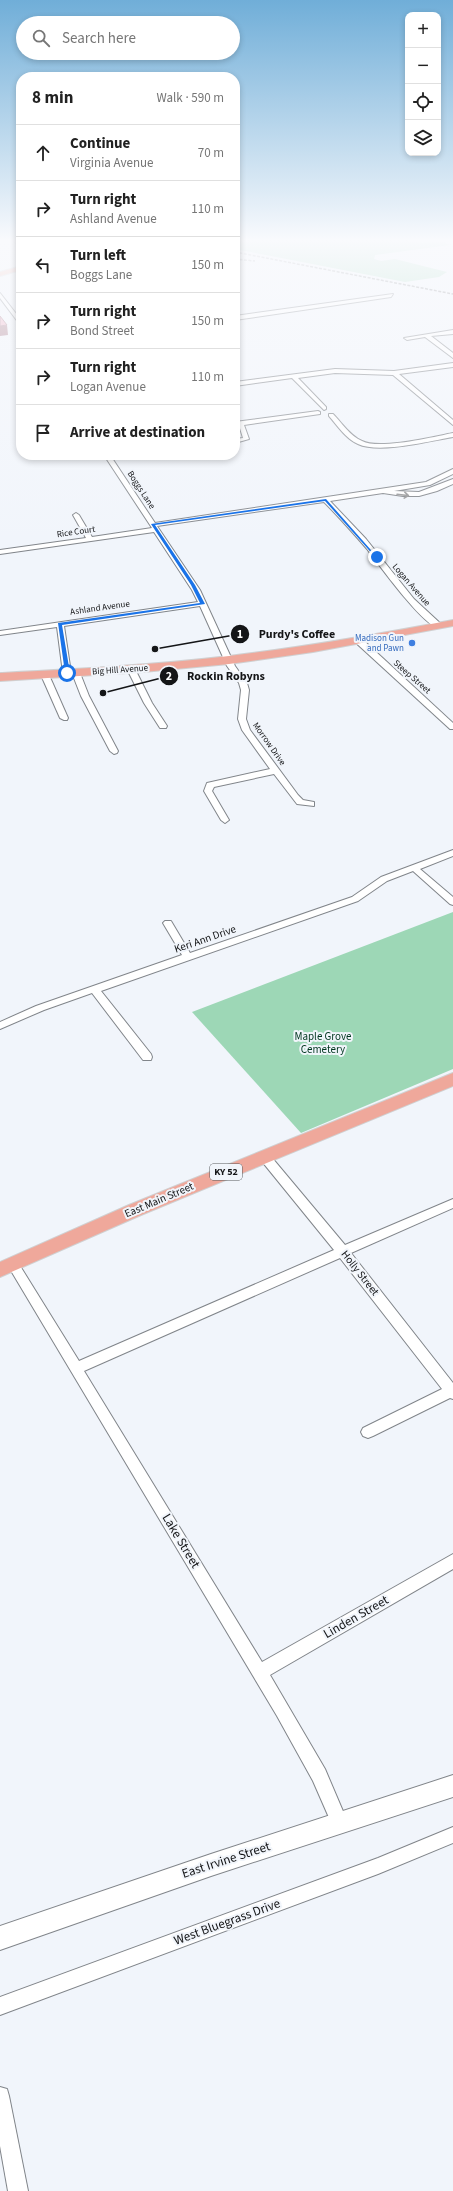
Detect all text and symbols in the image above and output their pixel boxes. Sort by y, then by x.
map controls [405,12,441,156]
button: + [405,12,441,48]
search box [16,16,240,60]
icon: search [30,27,52,49]
text: Search here [62,28,136,49]
button: − [405,48,441,84]
button: locate [405,84,441,120]
text: 8 min [32,86,73,110]
text: Walk · 590 m [156,89,224,107]
button: layers [405,120,441,156]
text: Continue [70,133,130,154]
icon: ahead [32,142,54,164]
text: 70 m [198,144,224,162]
text: Virginia Avenue [70,154,154,172]
text: Turn right [70,189,136,210]
icon: right [32,198,54,220]
text: 110 m [191,200,224,218]
text: Ashland Avenue [70,210,157,228]
text: Turn left [70,245,126,266]
icon: left [32,254,54,276]
text: 150 m [191,256,224,274]
text: Boggs Lane [70,266,132,284]
text: Turn right [70,301,136,322]
icon: right [32,310,54,332]
text: 150 m [191,312,224,330]
text: Bond Street [70,322,134,340]
text: Turn right [70,357,136,378]
icon: right [32,366,54,388]
text: 110 m [191,368,224,386]
text: Logan Avenue [70,378,146,396]
icon: arrive [32,422,54,444]
text: Arrive at destination [70,422,205,443]
street label: Boggs Lane [124,468,158,512]
one-way arrow [396,491,409,499]
street label: Rice Court [56,523,96,541]
route end [368,548,386,566]
street label: Logan Avenue [389,561,433,609]
street label: Ashland Avenue [69,597,131,619]
callout: Purdy's Coffee [230,622,343,646]
text: 1 [237,626,243,643]
text: Purdy's Coffee [259,626,335,643]
place label: Madison Gun and Pawn [355,632,404,655]
marker: Madison Gun and Pawn [407,638,417,648]
street label: Steep Street [390,657,434,697]
street label: Big Hill Avenue [92,662,149,678]
route start [58,664,76,682]
callout: Rockin Robyns [159,664,273,688]
text: 2 [166,668,172,685]
text: Rockin Robyns [187,668,265,685]
street label: Morrow Drive [249,720,289,769]
street label: Keri Ann Drive [172,921,238,957]
park label: Maple Grove Cemetery [294,1029,352,1057]
road number: KY 52 [210,1164,242,1180]
street label: East Main Street [122,1179,196,1221]
street label: Holly Street [338,1247,383,1299]
street label: Lake Street [158,1510,205,1572]
street label: Linden Street [320,1591,392,1643]
street label: East Irvine Street [180,1837,273,1883]
street label: West Bluegrass Drive [171,1894,283,1950]

